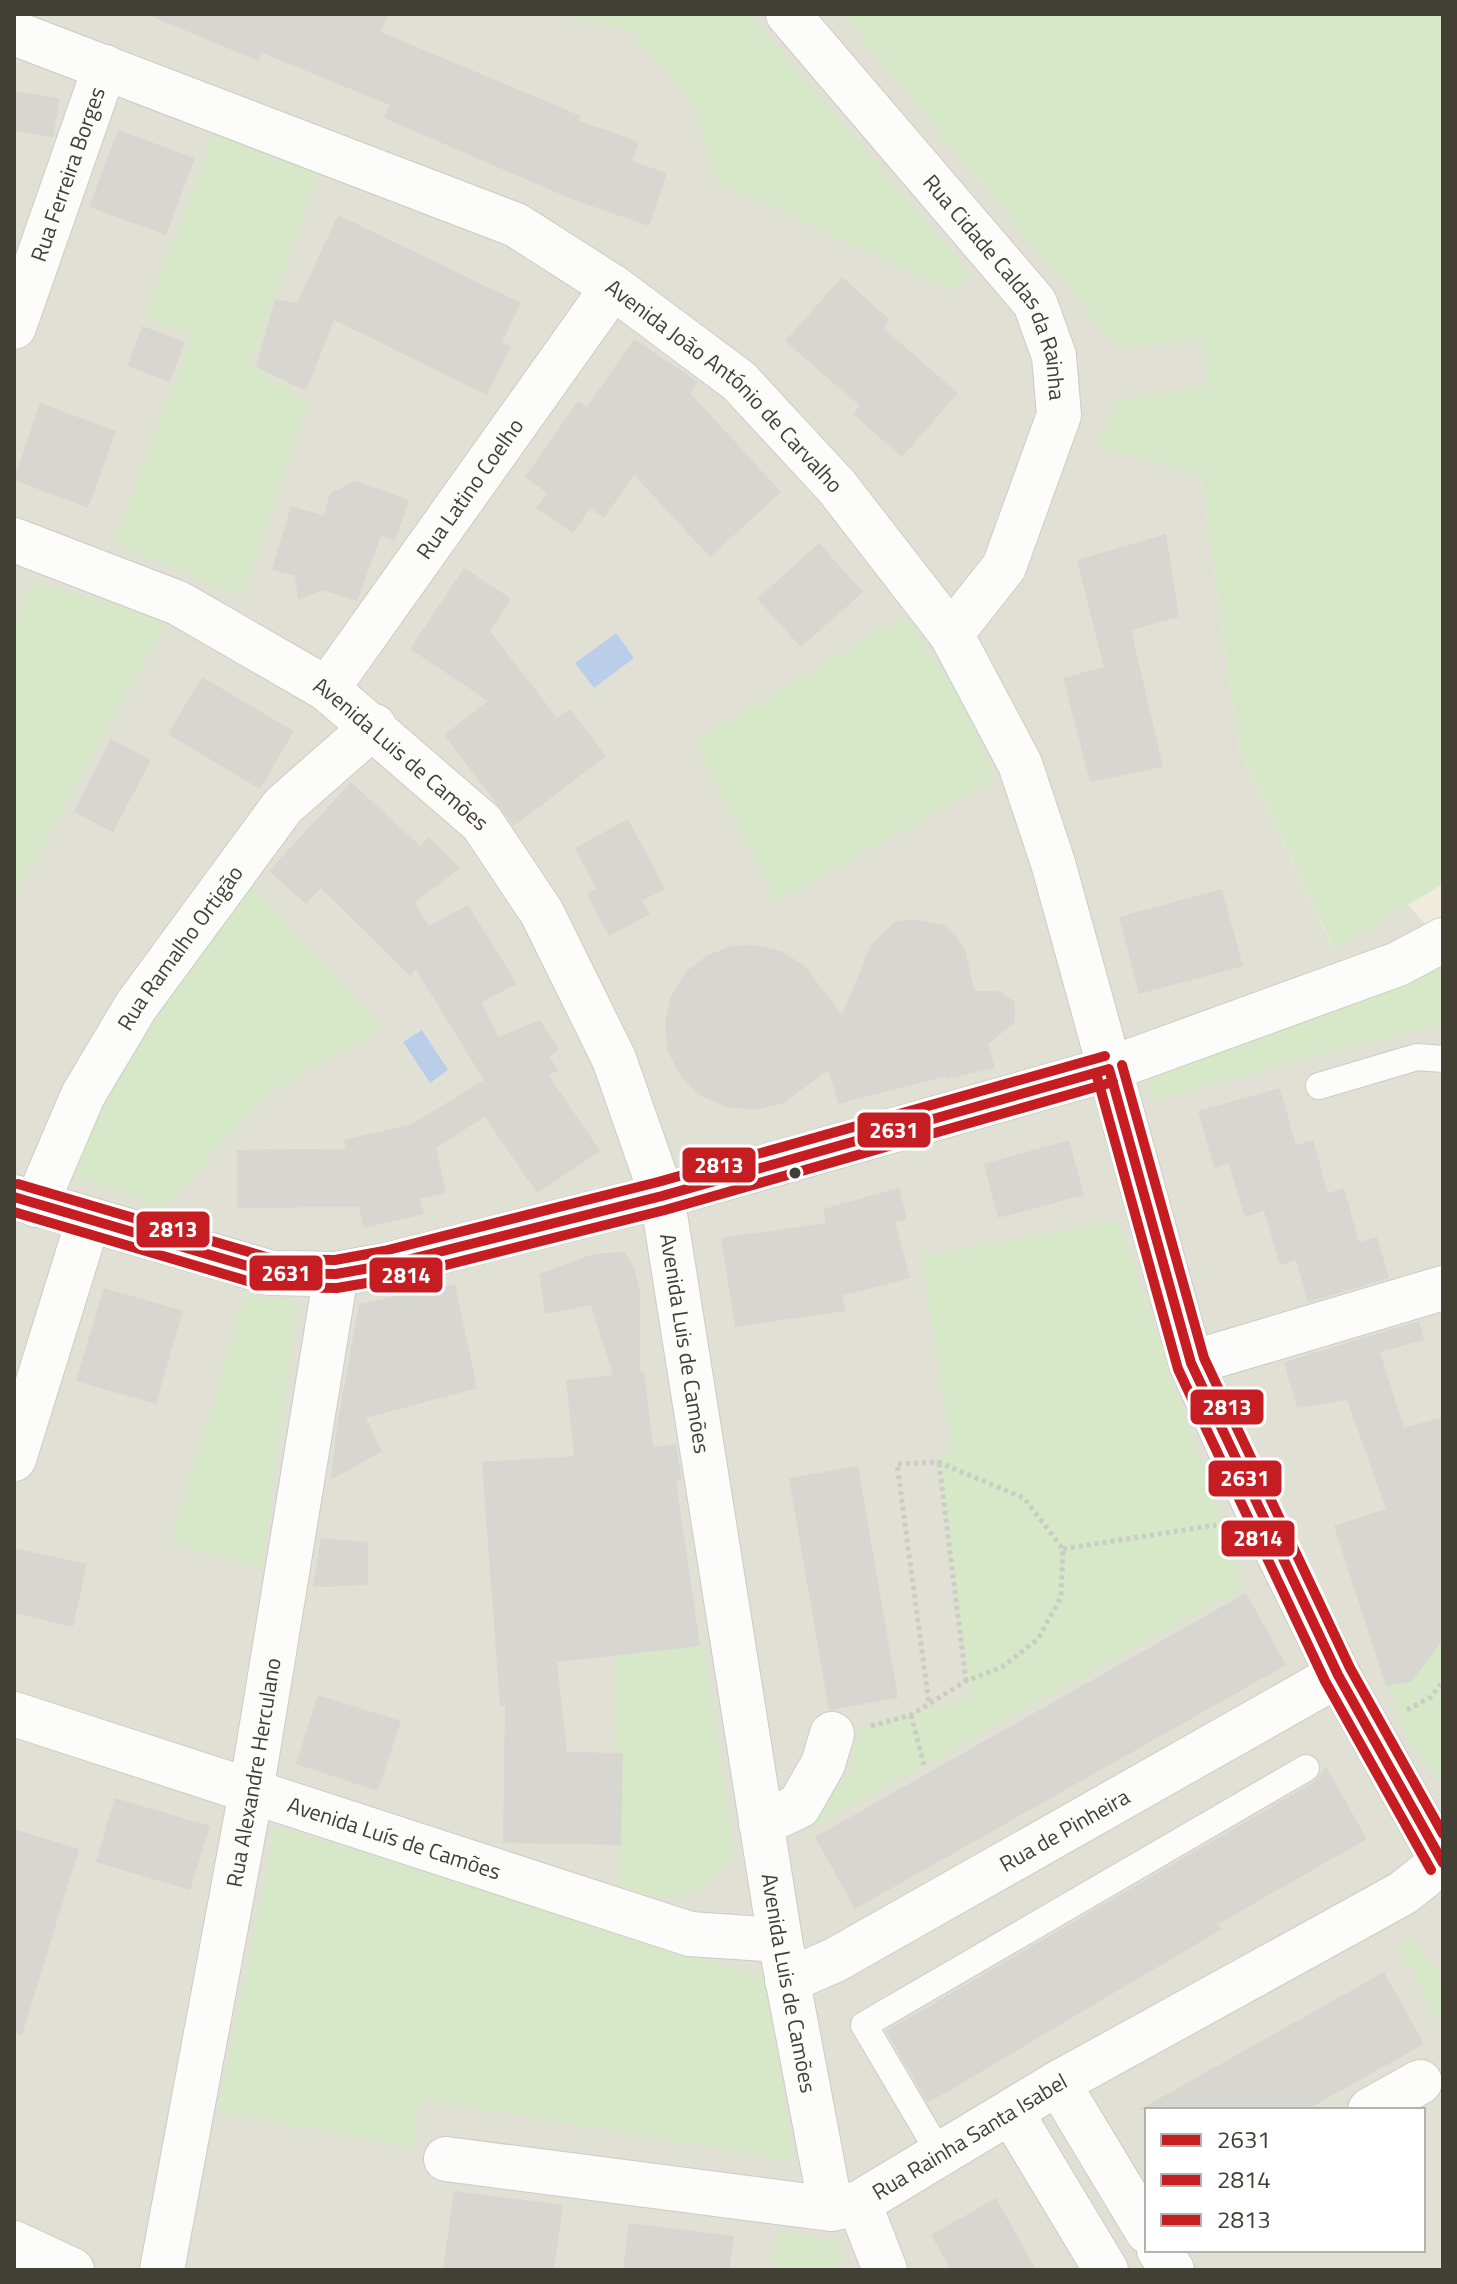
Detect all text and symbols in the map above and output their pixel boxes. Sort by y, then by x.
street label: Rua Ferreira Borges [21,82,114,266]
street label: Rua Cidade Caldas da Rainha [915,167,1075,402]
street label: Avenida João António de Carvalho [599,270,851,500]
street label: Rua Latino Coelho [407,411,532,566]
street label: Avenida Luis de Camões [307,668,497,839]
street label: Rua Ramalho Ortigão [108,858,251,1037]
line badge: 2631 [856,1111,932,1149]
text: 2631 [869,1113,919,1147]
line badge: 2813 [681,1146,757,1184]
text: 2813 [694,1148,744,1182]
unlabelled marker [787,1165,803,1181]
line badge: 2813 [135,1210,211,1249]
text: 2813 [148,1212,198,1246]
street label: Avenida Luis de Camões [651,1231,720,1456]
line badge: 2631 [248,1254,324,1292]
text: 2631 [261,1256,311,1290]
line badge: 2814 [368,1256,444,1294]
text: 2814 [381,1258,431,1292]
line badge: 2813 [1189,1388,1265,1426]
text: 2813 [1202,1390,1252,1424]
line badge: 2631 [1207,1459,1283,1498]
text: 2631 [1220,1461,1270,1495]
line badge: 2814 [1220,1519,1296,1558]
text: 2814 [1233,1521,1283,1555]
street label: Rua Alexandre Herculano [217,1655,290,1890]
street label: Rua de Pinheira [993,1780,1136,1881]
street label: Avenida Luís de Camões [283,1787,505,1888]
street label: Avenida Luis de Camões [753,1871,826,2096]
street label: Rua Rainha Santa Isabel [865,2064,1073,2208]
legend [1145,2108,1425,2252]
text: 2631 [1217,2121,1271,2157]
text: 2814 [1217,2161,1271,2197]
text: 2813 [1217,2201,1271,2237]

